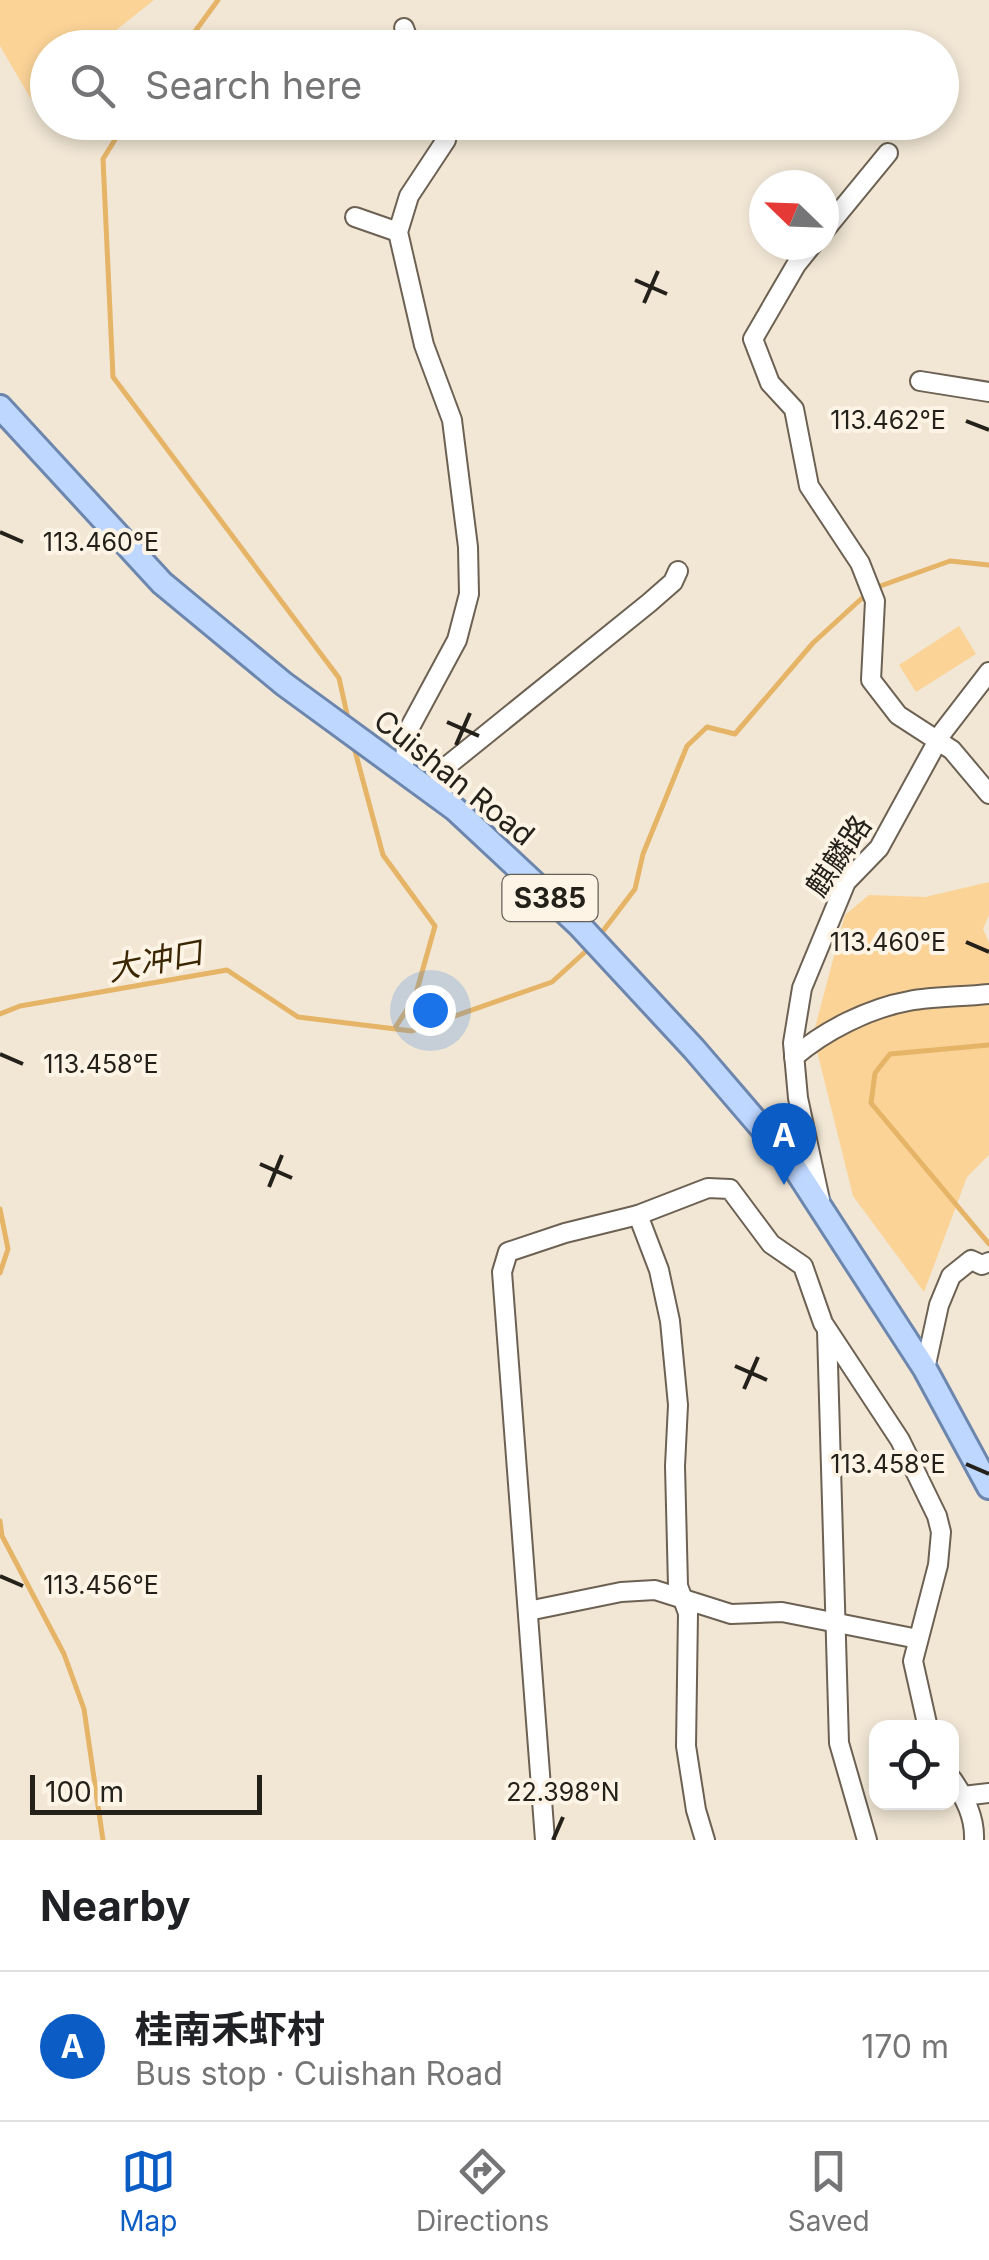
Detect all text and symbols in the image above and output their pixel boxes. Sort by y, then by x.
search box [30,30,959,140]
icon: search [65,58,120,113]
text: Search here [145,62,362,108]
north arrow [749,170,839,260]
text: 113.462°E [830,405,946,435]
text: 113.460°E [43,527,159,557]
street label: Cuishan Road [367,702,542,853]
street label: 麒麟路 [798,808,878,903]
road number: S385 [502,875,598,921]
text: 113.460°E [830,927,946,957]
water label: 大冲口 [104,932,208,989]
your location [405,985,456,1036]
text: 113.458°E [43,1049,159,1079]
pin: A [752,1102,816,1185]
text: 113.458°E [830,1449,946,1479]
text: 113.456°E [43,1570,159,1600]
map controls [869,1720,959,1810]
button: locate [869,1720,959,1810]
scale bar [30,1770,262,1814]
text: 100 m [45,1775,124,1809]
text: 22.398°N [506,1777,620,1807]
text: Nearby [40,1880,191,1931]
text: 桂南禾虾村 [135,2006,325,2052]
text: A [61,2027,84,2066]
text: 170 m [861,2027,949,2066]
text: Bus stop · Cuishan Road [135,2054,503,2093]
tab: Map [119,2144,177,2238]
tab: Directions [416,2144,549,2238]
tab: Saved [788,2144,870,2238]

